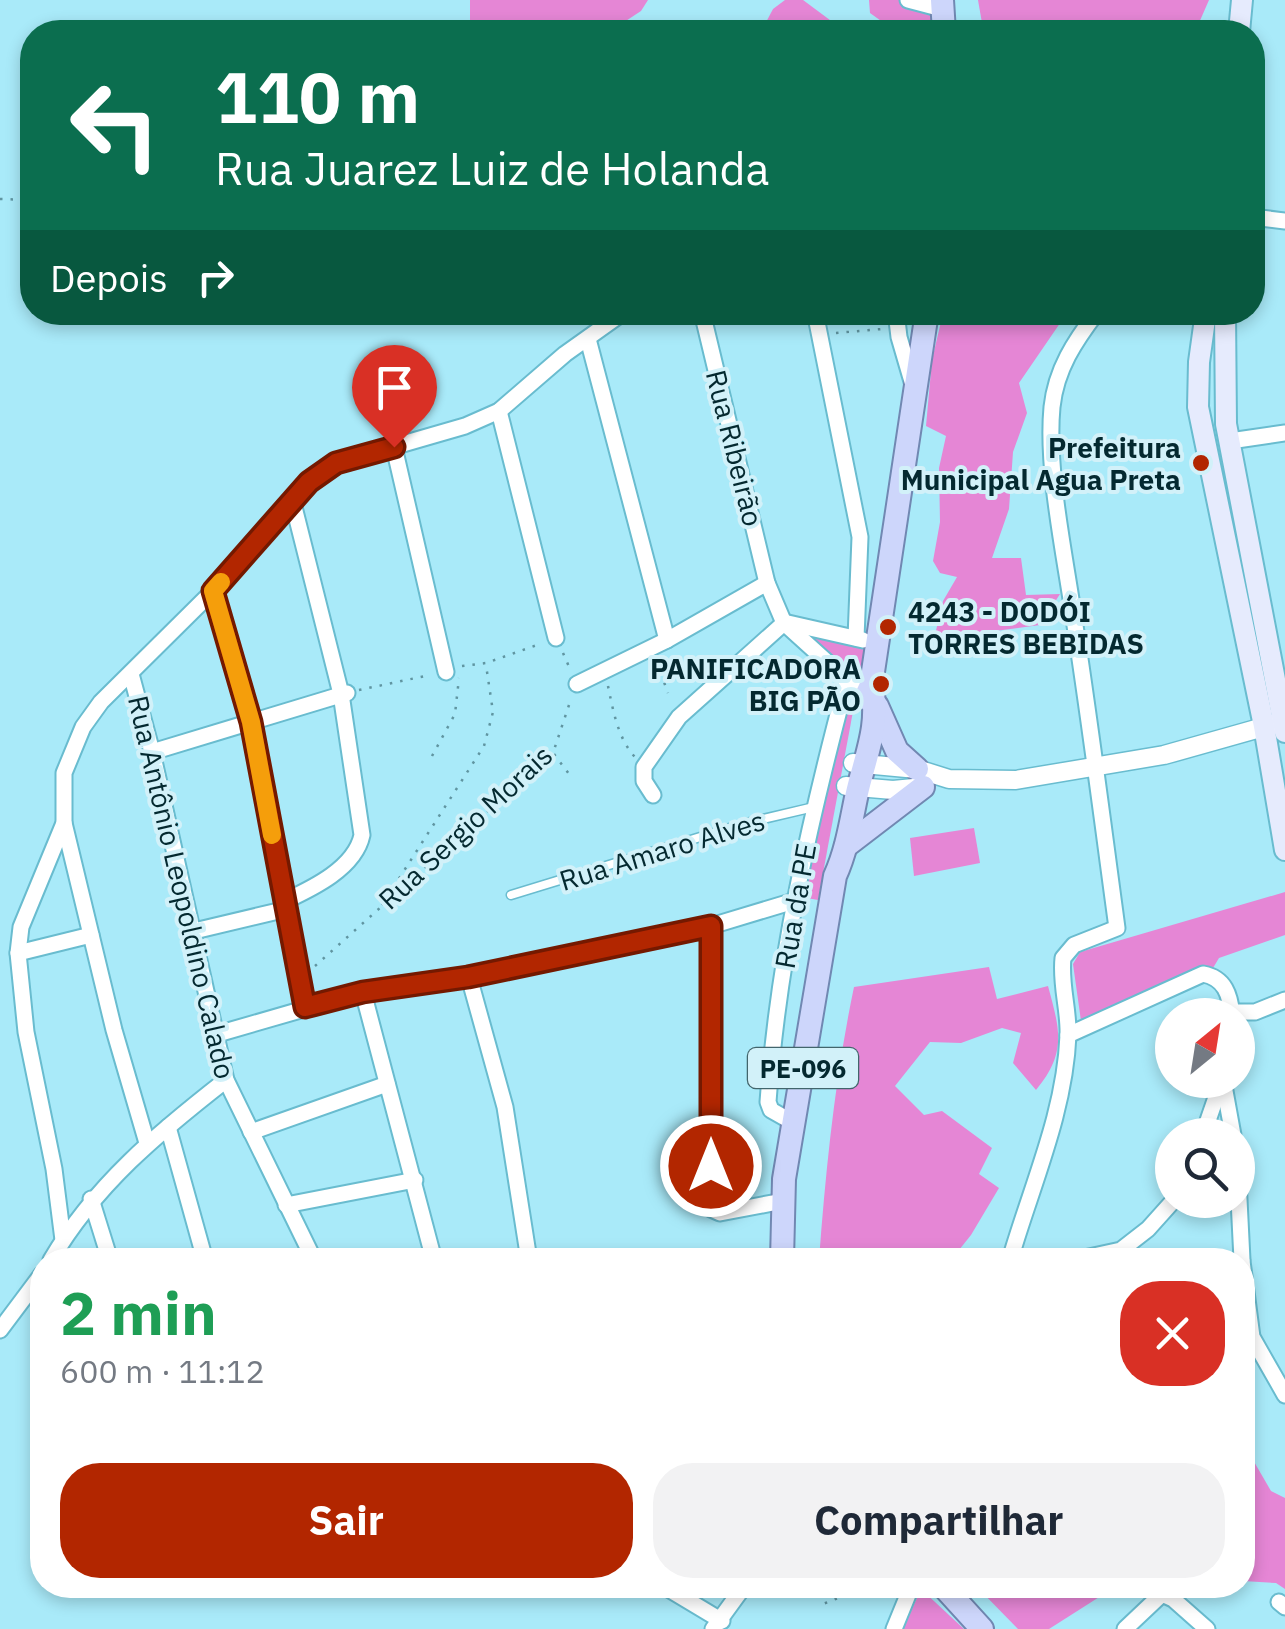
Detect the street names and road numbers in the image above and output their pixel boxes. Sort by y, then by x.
street label: Rua Ribeirão [698,366,772,530]
street label: Rua Antônio Leopoldino Calado [120,692,244,1082]
street label: Rua Sergio Morais [370,737,560,917]
street label: Rua Amaro Alves [555,801,769,899]
street label: Rua da PE [766,841,824,971]
road number: PE-096 [748,1048,858,1088]

